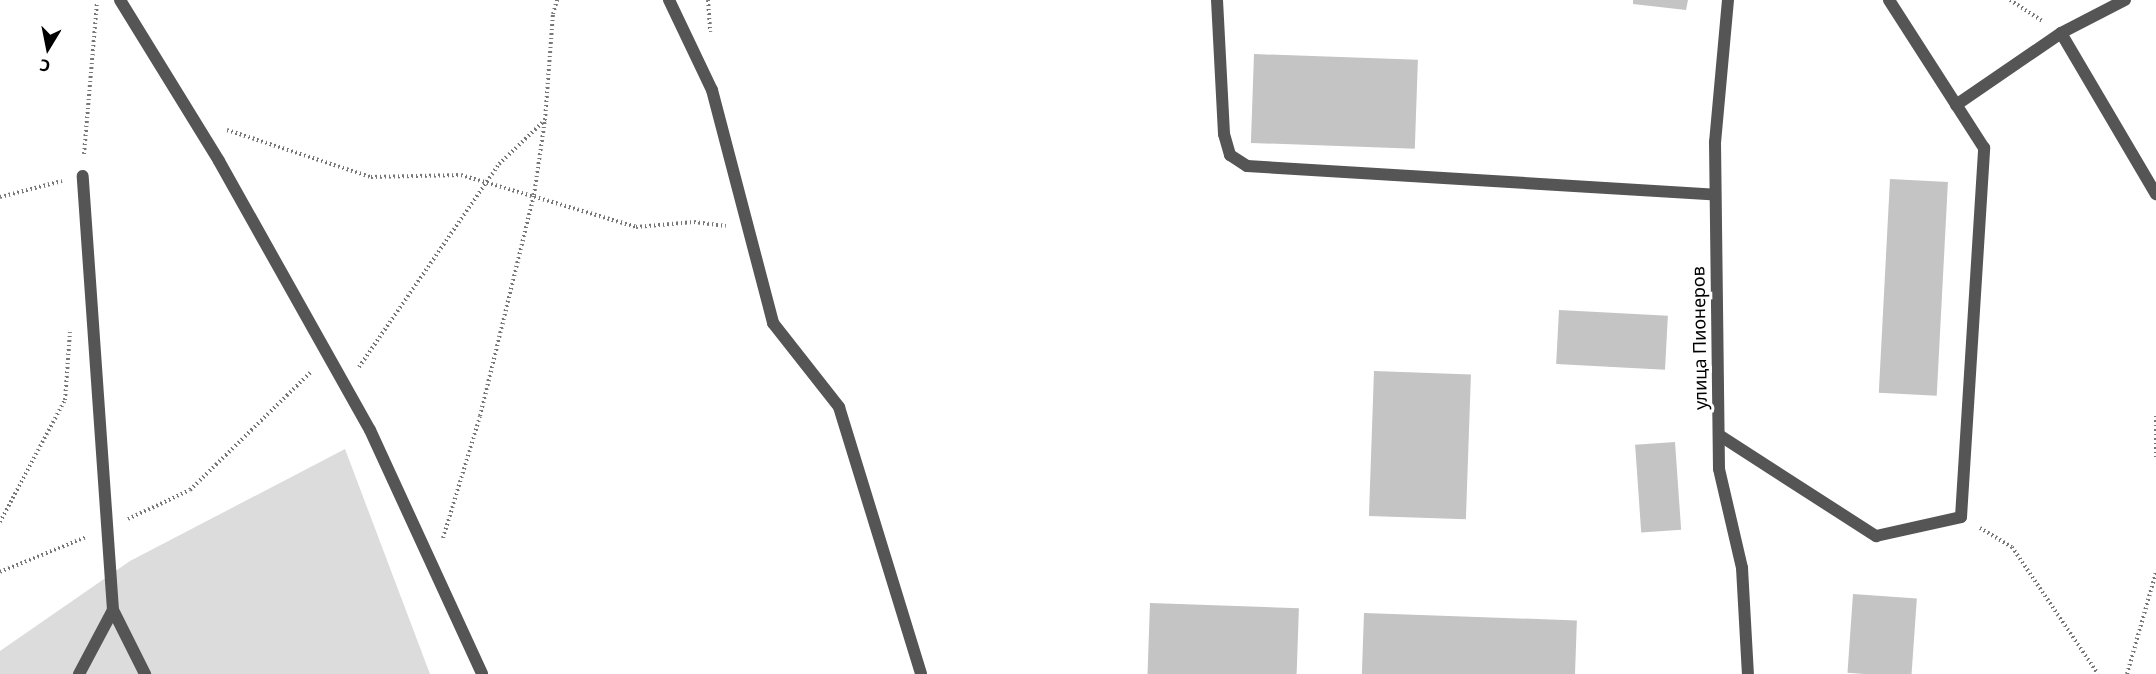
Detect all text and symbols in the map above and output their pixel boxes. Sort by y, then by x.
north arrow [18,18,78,78]
text: С [38,54,52,77]
street label: улица Пионеров [1687,266,1711,410]

